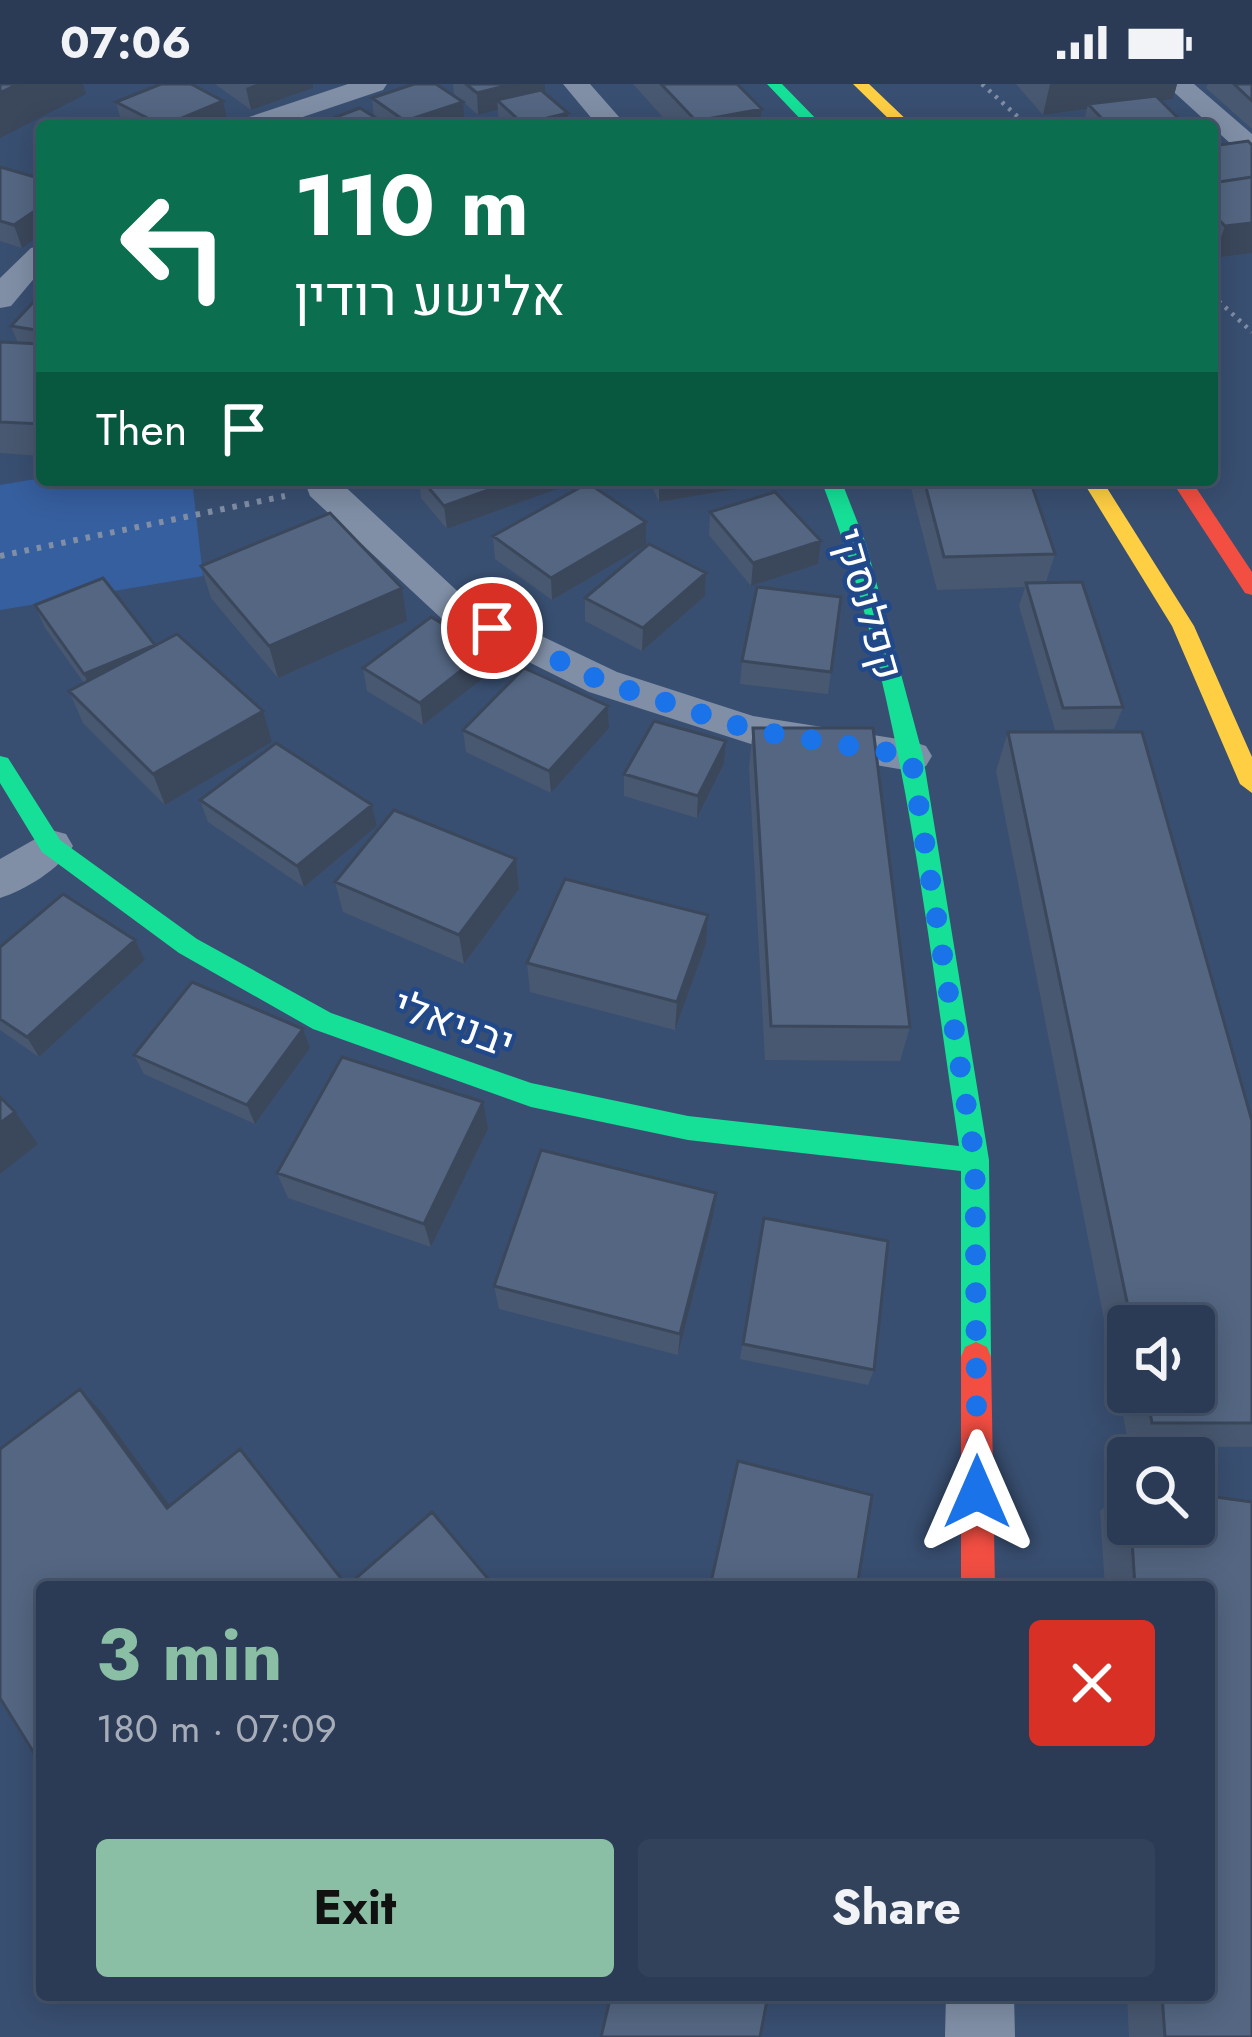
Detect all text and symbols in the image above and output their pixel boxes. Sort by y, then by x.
text: 07:06 [60,10,191,75]
text: 110 m [294,145,529,267]
icon: left [96,168,252,324]
text: אלישע רודין [294,257,565,335]
icon: arrive [211,396,277,462]
text: Then [96,397,187,462]
street label: קפלנסקי [818,521,919,687]
pin [441,577,543,679]
icon: arrive [459,595,525,661]
street label: יבניאלי [385,974,522,1073]
map controls [1107,1305,1215,1545]
button: sound [1107,1305,1215,1413]
position arrow [914,1429,1040,1555]
button: search [1107,1437,1215,1545]
text: 3 min [96,1603,283,1707]
button: close [1029,1620,1155,1746]
text: 180 m · 07:09 [96,1700,337,1757]
button: Exit [96,1839,614,1977]
button: Share [638,1839,1155,1977]

